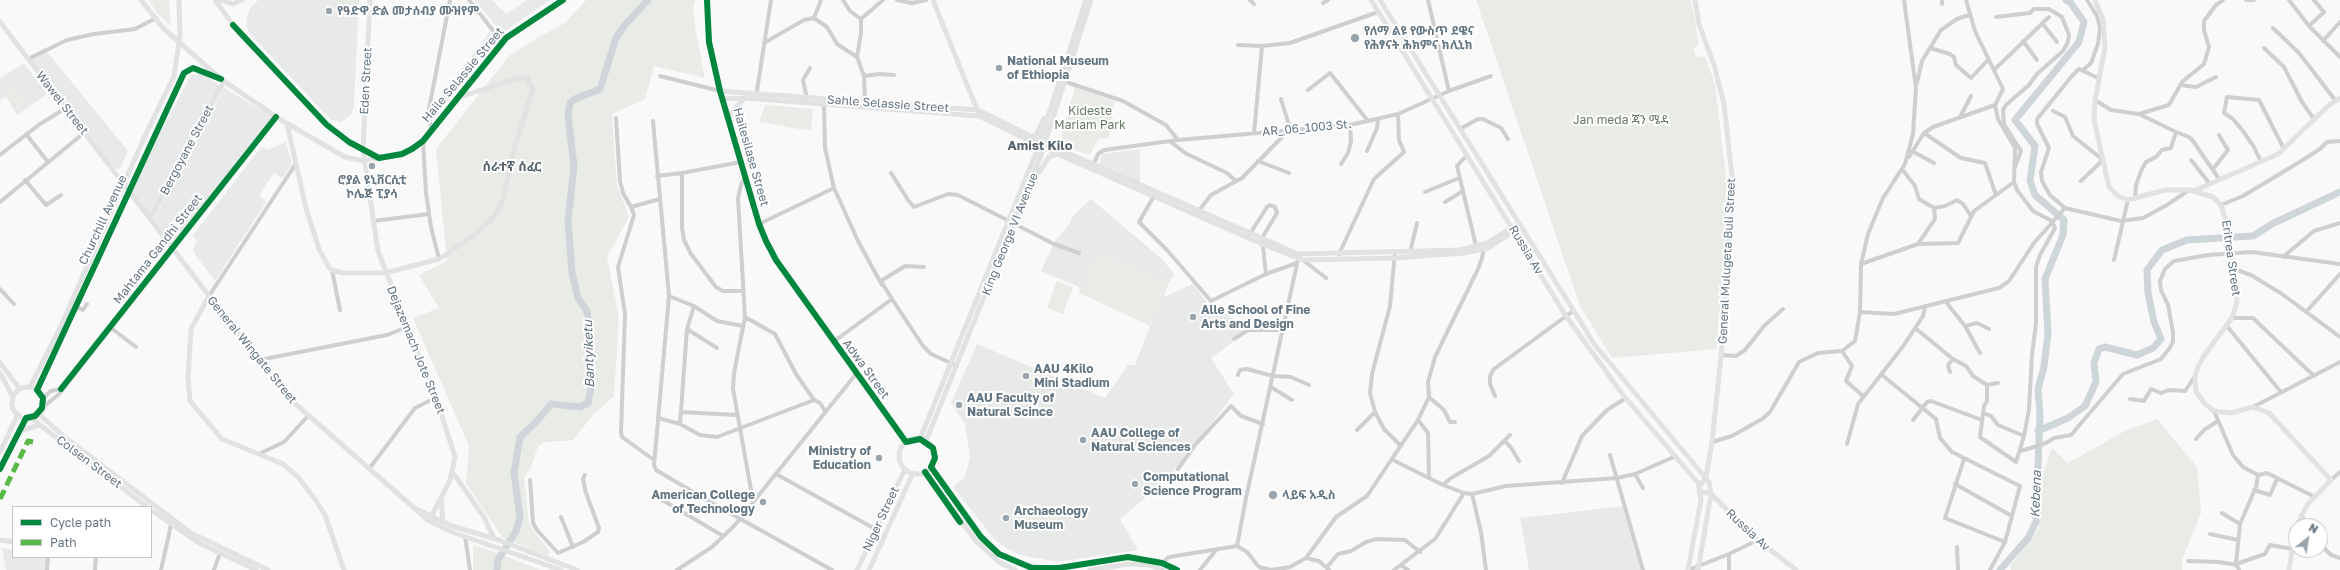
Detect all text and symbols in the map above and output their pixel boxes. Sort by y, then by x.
place label: የዓድዋ ድል መታሰብያ ሙዝየም [337,4,479,18]
marker: የዓድዋ ድል መታሰብያ ሙዝየም [324,6,334,16]
place label: የለማ ልዩ የውስጥ ደዌና የሕፃናት ሕክምና ክሊኒክ [1364,24,1474,52]
street label: Haile Selassie Street [419,25,507,125]
marker: የለማ ልዩ የውስጥ ደዌና የሕፃናት ሕክምና ክሊኒክ [1349,32,1361,44]
street label: Eden Street [357,47,375,115]
place label: National Museum of Ethiopia [1007,54,1109,82]
marker: National Museum of Ethiopia [994,63,1004,73]
street label: Wawel Street [33,68,91,138]
street label: Sahle Selassie Street [827,93,949,115]
street label: Bergoyane Street [157,103,217,197]
park label: Kideste Mariam Park [1054,104,1126,132]
street label: Hailesilase Street [730,106,772,208]
park label: Jan meda ጃን ሜዳ [1573,113,1669,127]
street label: AR_06_1003 St. [1262,117,1352,139]
district label: Amist Kilo [1008,138,1072,154]
district label: ሰራተኛ ሰፈር [482,159,542,175]
marker: ሮያል ዩኒቨርሲቲ ኮሌጅ ፒያሳ [367,161,377,171]
street label: King George VI Avenue [979,171,1041,297]
street label: Churchill Avenue [76,173,130,267]
place label: ሮያል ዩኒቨርሲቲ ኮሌጅ ፒያሳ [338,173,406,201]
street label: General Mulugeta Buli Street [1715,178,1739,344]
street label: Mahtama Gandhi Street [111,191,205,307]
street label: Eritrea Street [2219,219,2243,297]
street label: Russia Av [1506,223,1546,277]
street label: Dejazemach Jote Street [384,284,448,416]
street label: General Wingate Street [204,293,300,407]
place label: Alle School of Fine Arts and Design [1201,303,1310,331]
marker: Alle School of Fine Arts and Design [1188,312,1198,322]
water label: Bantyiketu [580,320,598,388]
street label: Adwa Street [840,336,892,402]
place label: AAU 4Kilo Mini Stadium [1034,362,1110,390]
marker: AAU 4Kilo Mini Stadium [1021,371,1031,381]
place label: AAU Faculty of Natural Scince [967,391,1054,419]
marker: AAU Faculty of Natural Scince [954,400,964,410]
place label: AAU College of Natural Sciences [1091,426,1191,454]
street label: Colsen Street [53,433,125,491]
marker: AAU College of Natural Sciences [1078,435,1088,445]
place label: Ministry of Education [808,444,871,472]
marker: Ministry of Education [874,453,884,463]
place label: Computational Science Program [1143,470,1242,498]
water label: Kebena [2027,470,2045,518]
marker: Computational Science Program [1130,479,1140,489]
street label: Niger Street [860,484,902,554]
place label: American College of Technology [652,488,755,516]
place label: ላይፍ አዲስ [1282,488,1335,502]
marker: ላይፍ አዲስ [1267,489,1279,501]
marker: American College of Technology [758,497,768,507]
place label: Archaeology Museum [1014,504,1088,532]
legend [12,506,152,558]
street label: Russia Av [1723,506,1773,554]
marker: Archaeology Museum [1001,513,1011,523]
text: Cycle path [50,515,111,530]
north arrow [2288,518,2328,558]
text: N [2307,520,2321,536]
text: Path [50,535,77,550]

